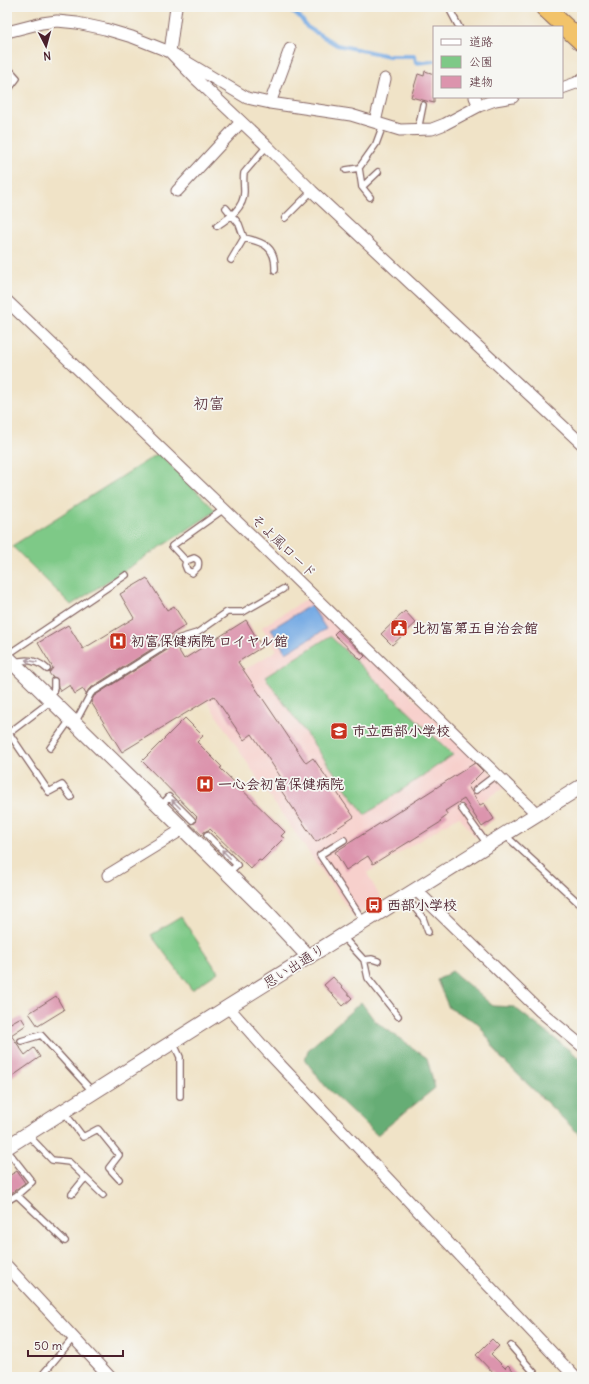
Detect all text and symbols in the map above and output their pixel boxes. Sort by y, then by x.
north arrow [26,26,66,66]
legend [433,26,563,98]
text: 道路 [469,34,493,49]
text: N [43,49,52,63]
text: 公園 [469,54,493,69]
text: 建物 [469,74,493,89]
district label: 初富 [193,393,225,413]
street label: そよ風ロード [248,510,320,582]
public building icon: 北初富第五自治会館 [389,618,409,638]
place label: 北初富第五自治会館 [412,619,538,637]
hospital icon: 初富保健病院 ロイヤル館 [108,631,128,651]
place label: 初富保健病院 ロイヤル館 [131,632,288,650]
one-way arrow [25,656,38,664]
school or university icon: 市立西部小学校 [329,721,349,741]
place label: 市立西部小学校 [352,722,450,740]
hospital icon: 一心会初富保健病院 [195,774,215,794]
place label: 一心会初富保健病院 [218,775,344,793]
one-way arrow [171,799,181,809]
one-way arrow [221,849,231,859]
bus stop icon: 西部小学校 [364,895,384,915]
place label: 西部小学校 [387,896,457,914]
street label: 思い出通り [260,940,328,992]
scale bar [28,1332,123,1358]
text: 50 m [34,1338,63,1353]

